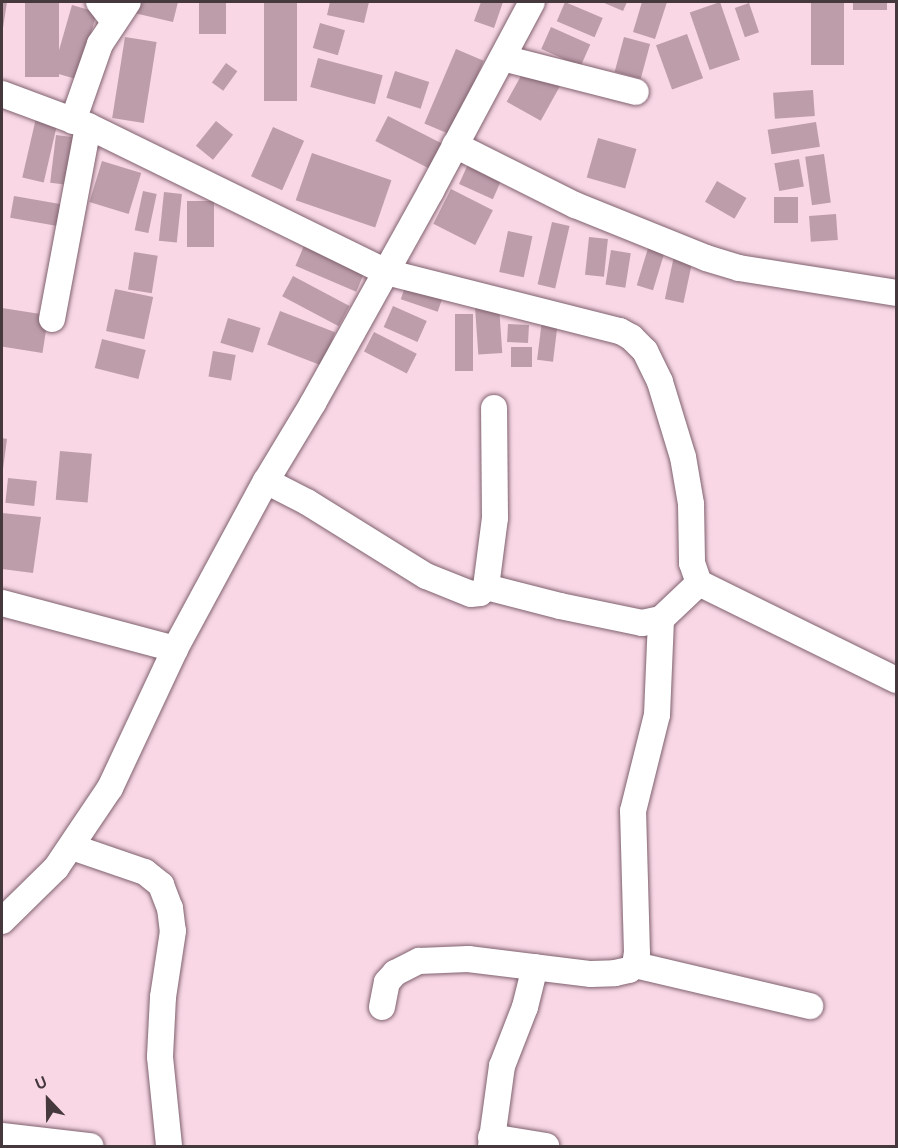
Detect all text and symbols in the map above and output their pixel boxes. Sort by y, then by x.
north arrow [18,1070,78,1130]
text: U [32,1071,50,1095]

